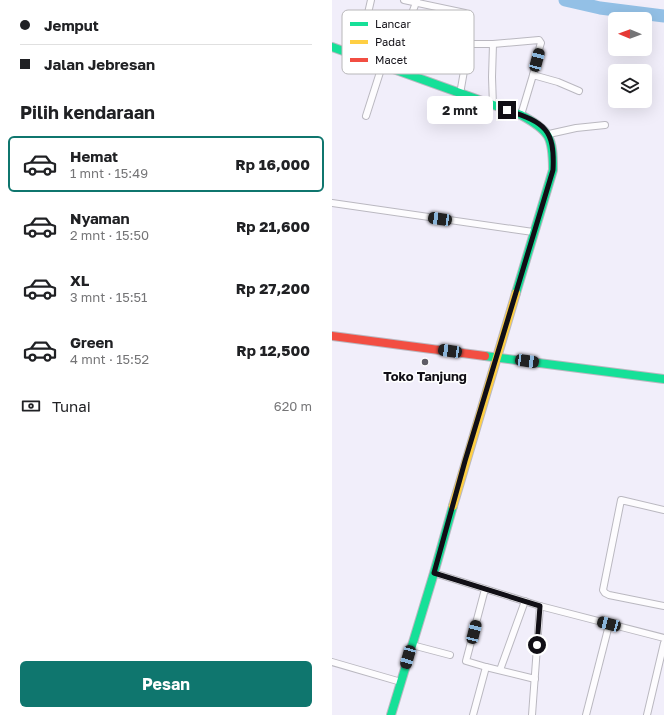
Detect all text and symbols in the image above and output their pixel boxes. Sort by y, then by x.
legend [342,10,474,74]
north arrow [608,12,652,56]
map controls [608,12,652,108]
text: Jemput [44,16,99,34]
text: Lancar [375,17,412,30]
text: Padat [375,35,406,48]
car [528,47,546,73]
text: Macet [375,53,407,66]
text: Jalan Jebresan [44,55,155,73]
button: layers [608,64,652,108]
callout: 2 mnt [427,96,493,124]
text: Pilih kendaraan [20,101,155,123]
route end [498,101,516,119]
text: 2 mnt [442,102,478,118]
icon: car [22,146,58,182]
text: Hemat [70,147,118,165]
text: Rp 16,000 [235,155,310,173]
text: 1 mnt · 15:49 [70,165,148,181]
icon: car [22,208,58,244]
text: Nyaman [70,209,129,227]
car [427,211,453,227]
text: Rp 21,600 [236,217,310,235]
text: 2 mnt · 15:50 [70,227,149,243]
icon: car [22,270,58,306]
text: XL [70,271,89,289]
text: Rp 27,200 [236,279,310,297]
text: 3 mnt · 15:51 [70,289,147,305]
icon: car [22,332,58,368]
text: Green [70,333,113,351]
text: Rp 12,500 [236,341,310,359]
car [437,343,463,359]
text: 4 mnt · 15:52 [70,351,149,367]
car [514,353,540,369]
marker: Toko Tanjung [420,357,430,367]
place label: Toko Tanjung [383,368,467,384]
icon: cash [20,395,42,417]
text: Tunai [52,397,91,415]
text: 620 m [274,398,312,414]
car [596,615,622,633]
car [465,619,483,645]
route start [528,636,546,654]
car [399,644,417,670]
button: Pesan [20,661,312,707]

